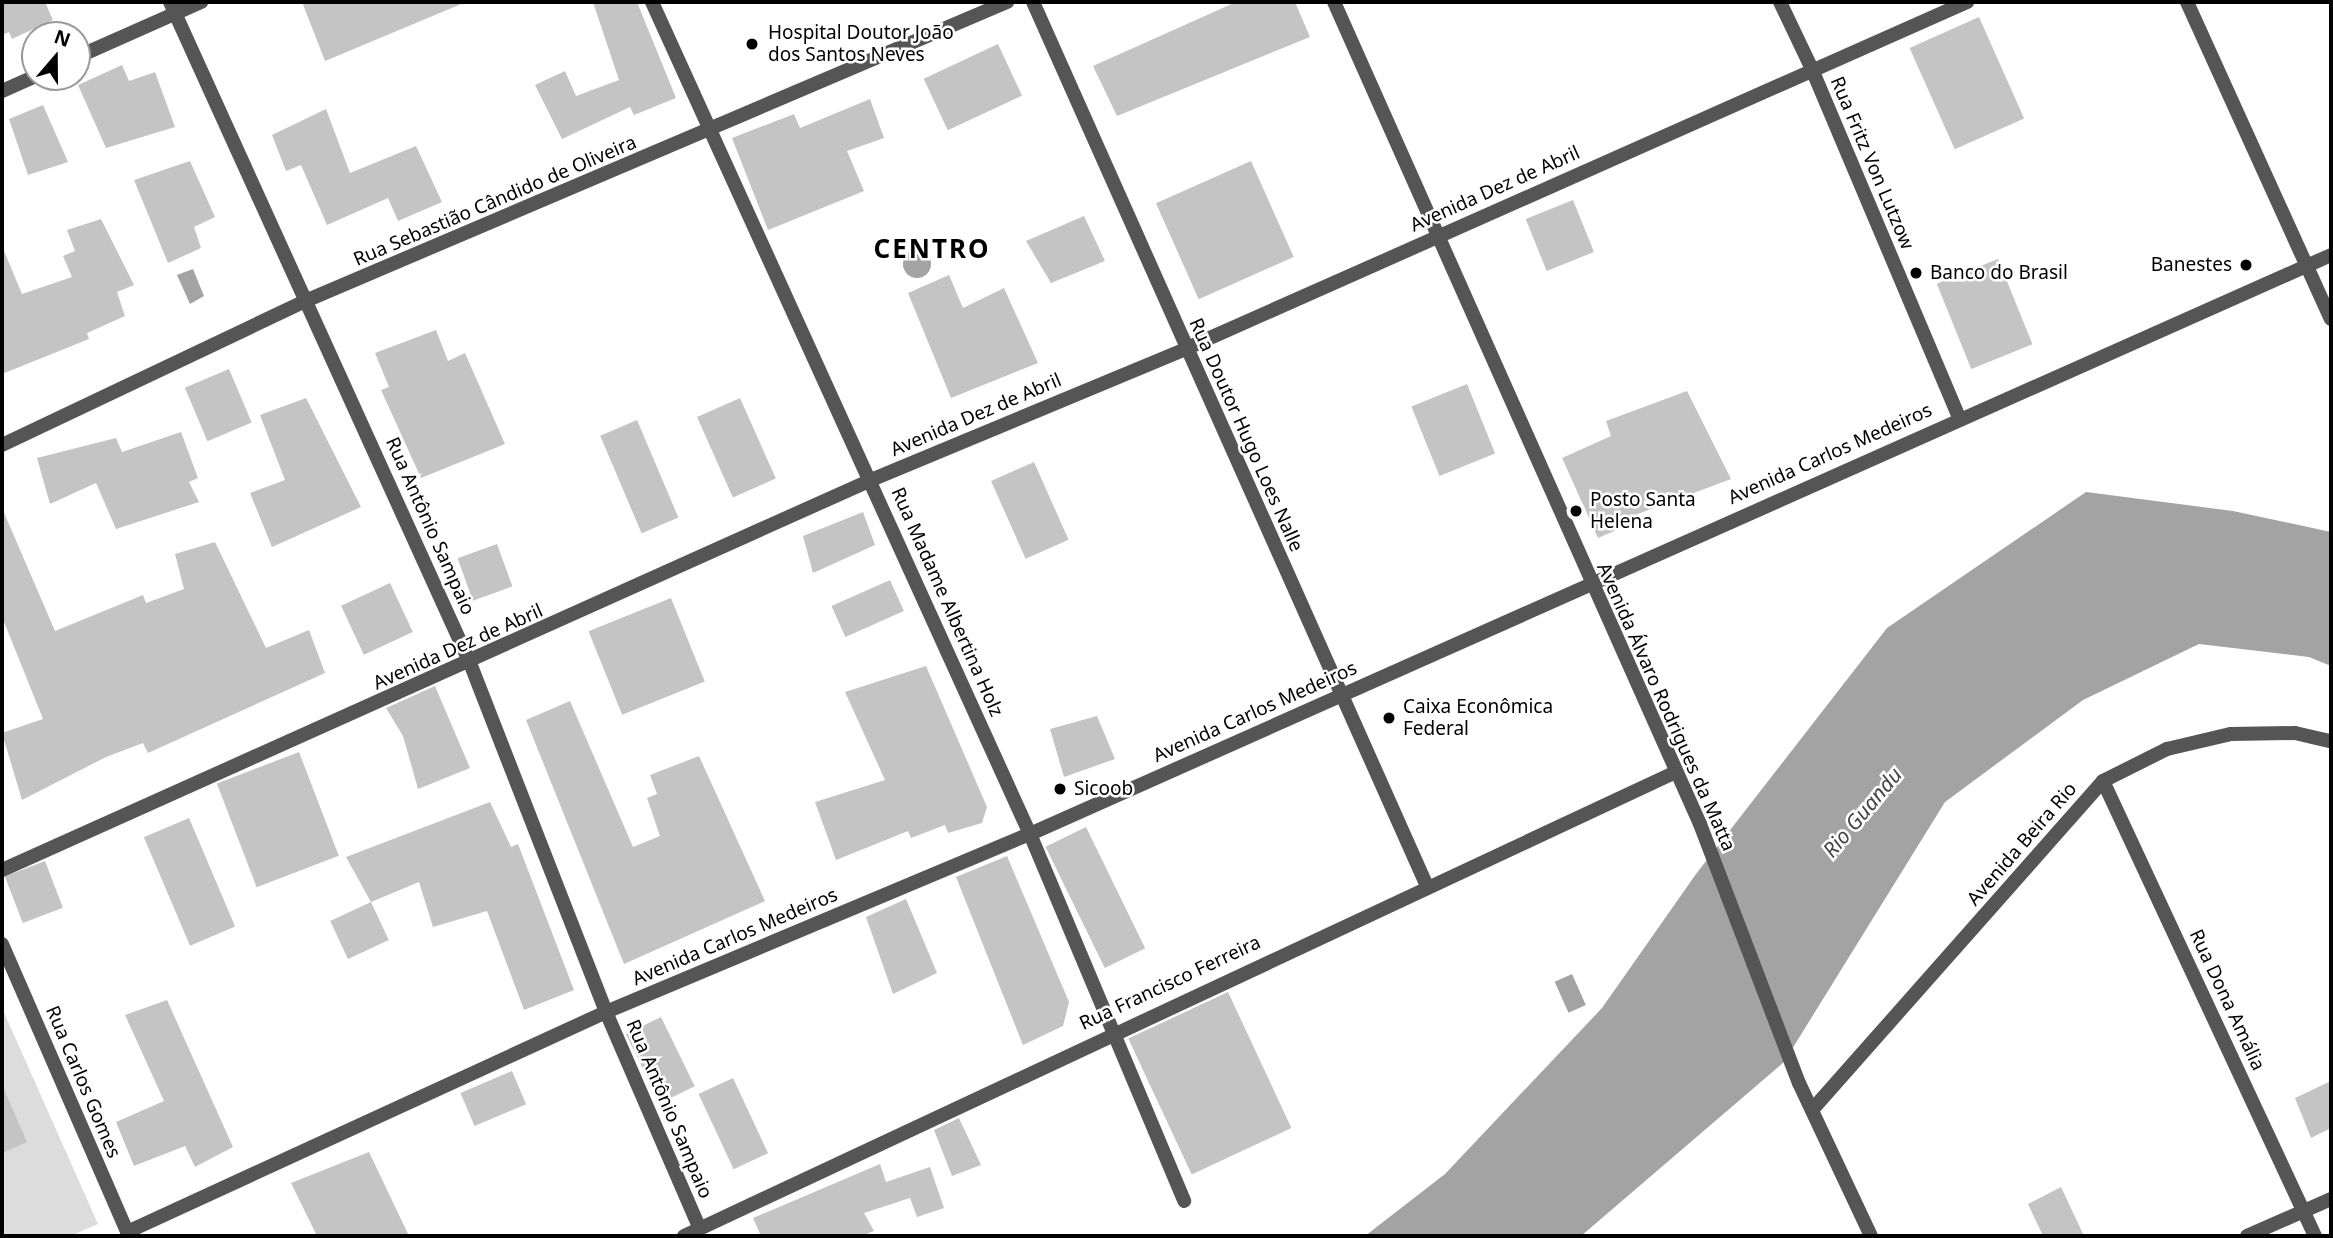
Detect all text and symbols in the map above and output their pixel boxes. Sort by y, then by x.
north arrow [21,21,91,91]
place label: Hospital Doutor João dos Santos Neves [768,22,954,66]
text: N [51,23,74,53]
marker: Hospital Doutor João dos Santos Neves [742,34,762,54]
street label: Rua Fritz Von Lutzow [1825,73,1919,253]
street label: Rua Sebastião Cândido de Oliveira [350,131,640,271]
street label: Avenida Dez de Abril [1407,141,1583,237]
district label: CENTRO [874,233,990,265]
place label: Banestes [2151,254,2232,276]
marker: Banestes [2238,257,2254,273]
place label: Banco do Brasil [1930,262,2068,284]
marker: Banco do Brasil [1908,265,1924,281]
street label: Rua Doutor Hugo Loes Nalle [1184,315,1308,555]
street label: Avenida Dez de Abril [887,369,1065,461]
street label: Avenida Carlos Medeiros [1725,399,1935,509]
street label: Rua Antônio Sampaio [381,434,479,618]
street label: Rua Madame Albertina Holz [886,484,1008,720]
place label: Posto Santa Helena [1590,489,1696,533]
marker: Posto Santa Helena [1568,503,1584,519]
street label: Avenida Álvaro Rodrigues da Matta [1592,559,1740,855]
street label: Avenida Dez de Abril [370,599,546,695]
street label: Avenida Carlos Medeiros [1150,657,1360,767]
place label: Caixa Econômica Federal [1403,696,1553,740]
marker: Caixa Econômica Federal [1381,710,1397,726]
water label: Rio Guandu [1817,762,1907,862]
place label: Sicoob [1074,778,1133,800]
street label: Avenida Beira Rio [1962,778,2082,910]
marker: Sicoob [1052,781,1068,797]
street label: Avenida Carlos Medeiros [629,883,841,991]
street label: Rua Dona Amália [2184,926,2270,1074]
street label: Rua Francisco Ferreira [1076,931,1264,1035]
street label: Rua Carlos Gomes [41,1003,125,1161]
street label: Rua Antônio Sampaio [621,1016,717,1202]

